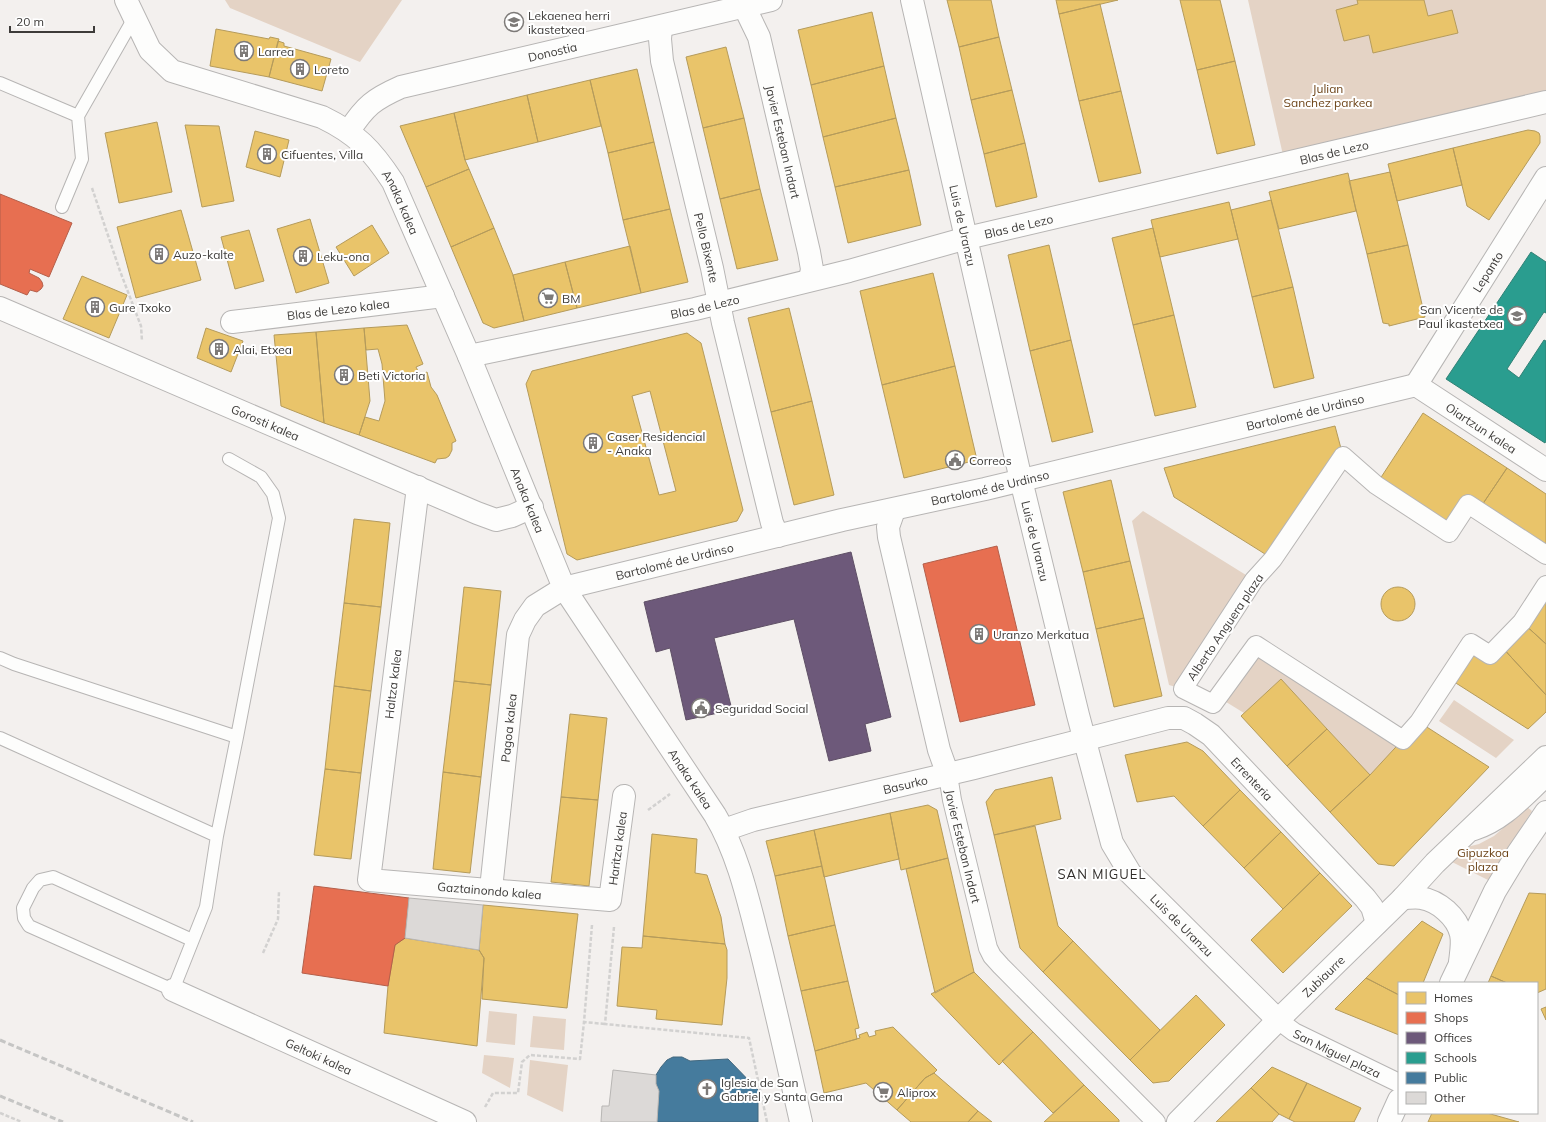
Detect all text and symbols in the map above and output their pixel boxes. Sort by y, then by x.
scale bar [10,8,94,34]
place label: Lekaenea herri ikastetxea [528,8,610,37]
school or university icon: Lekaenea herri ikastetxea [503,11,525,33]
text: 20 m [16,14,44,29]
street label: Donostia [526,38,578,64]
building icon: Larrea [233,40,255,62]
place label: Larrea [258,44,294,59]
building icon: Loreto [289,58,311,80]
place label: Loreto [314,62,349,77]
park label: Julian Sanchez parkea [1283,81,1373,110]
street label: Javier Esteban Indart [763,84,804,200]
street label: Blas de Lezo [1298,136,1370,167]
building icon: Cifuentes, Villa [256,143,278,165]
place label: Cifuentes, Villa [281,147,363,162]
street label: Anaka kalea [379,167,422,236]
street label: Luis de Uranzu [947,183,980,267]
street label: Pello Bixente [691,211,722,284]
street label: Blas de Lezo [983,211,1055,241]
building icon: Auzo-kalte [148,243,170,265]
building icon: Leku-ona [292,245,314,267]
place label: Auzo-kalte [173,247,234,262]
street label: Lepanto [1469,248,1506,295]
place label: Leku-ona [317,249,370,264]
supermarket icon: BM [537,287,559,309]
place label: BM [562,291,580,306]
street label: Blas de Lezo [669,291,741,321]
street label: Blas de Lezo kalea [286,295,390,323]
building icon: Gure Txoko [84,296,106,318]
place label: Gure Txoko [109,300,171,315]
place label: San Vicente de Paul ikastetxea [1418,302,1503,331]
school or university icon: San Vicente de Paul ikastetxea [1506,305,1528,327]
building icon: Alai, Etxea [208,338,230,360]
place label: Alai, Etxea [233,342,292,357]
building icon: Beti Victoria [333,364,355,386]
place label: Beti Victoria [358,368,425,383]
street label: Bartolomé de Urdinso [1244,390,1366,433]
street label: Oiartzun kalea [1443,399,1520,456]
street label: Gorosti kalea [229,401,302,443]
place label: Caser Residencial - Anaka [607,429,705,458]
building icon: Caser Residencial - Anaka [582,432,604,454]
public building icon: Correos [944,449,966,471]
place label: Correos [969,453,1012,468]
street label: Anaka kalea [508,465,548,535]
street label: Bartolomé de Urdinso [929,466,1051,508]
street label: Luis de Uranzu [1019,499,1053,583]
street label: Bartolomé de Urdinso [614,539,735,583]
street label: Alberto Anguera plaza [1184,571,1266,683]
building icon: Uranzo Merkatua [968,623,990,645]
place label: Uranzo Merkatua [993,627,1089,642]
street label: Haltza kalea [381,648,405,720]
street label: Pagoa kalea [497,693,519,763]
public building icon: Seguridad Social [690,697,712,719]
place label: Seguridad Social [715,701,808,716]
street label: Anaka kalea [665,745,716,812]
street label: Errenteria [1228,754,1276,804]
street label: Basurko [881,772,929,797]
street label: Javier Esteban Indart [943,789,984,904]
street label: Haritza kalea [605,811,629,886]
park label: Gipuzkoa plaza [1457,845,1509,874]
district label: SAN MIGUEL [1058,866,1146,882]
street label: Gaztainondo kalea [437,878,542,902]
street label: Luis de Uranzu [1148,890,1217,959]
street label: Zubiaurre [1299,952,1348,1000]
legend [1398,982,1538,1114]
text: Homes [1434,990,1473,1005]
text: Shops [1434,1010,1469,1025]
street label: San Miguel plaza [1291,1025,1383,1081]
text: Offices [1434,1030,1472,1045]
street label: Geltoki kalea [283,1034,354,1077]
text: Schools [1434,1050,1477,1065]
text: Public [1434,1070,1468,1085]
place label: Iglesia de San Gabriel y Santa Gema [721,1075,843,1104]
church icon: Iglesia de San Gabriel y Santa Gema [696,1078,718,1100]
supermarket icon: Aliprox [872,1081,894,1103]
place label: Aliprox [897,1085,937,1100]
text: Other [1434,1090,1466,1105]

